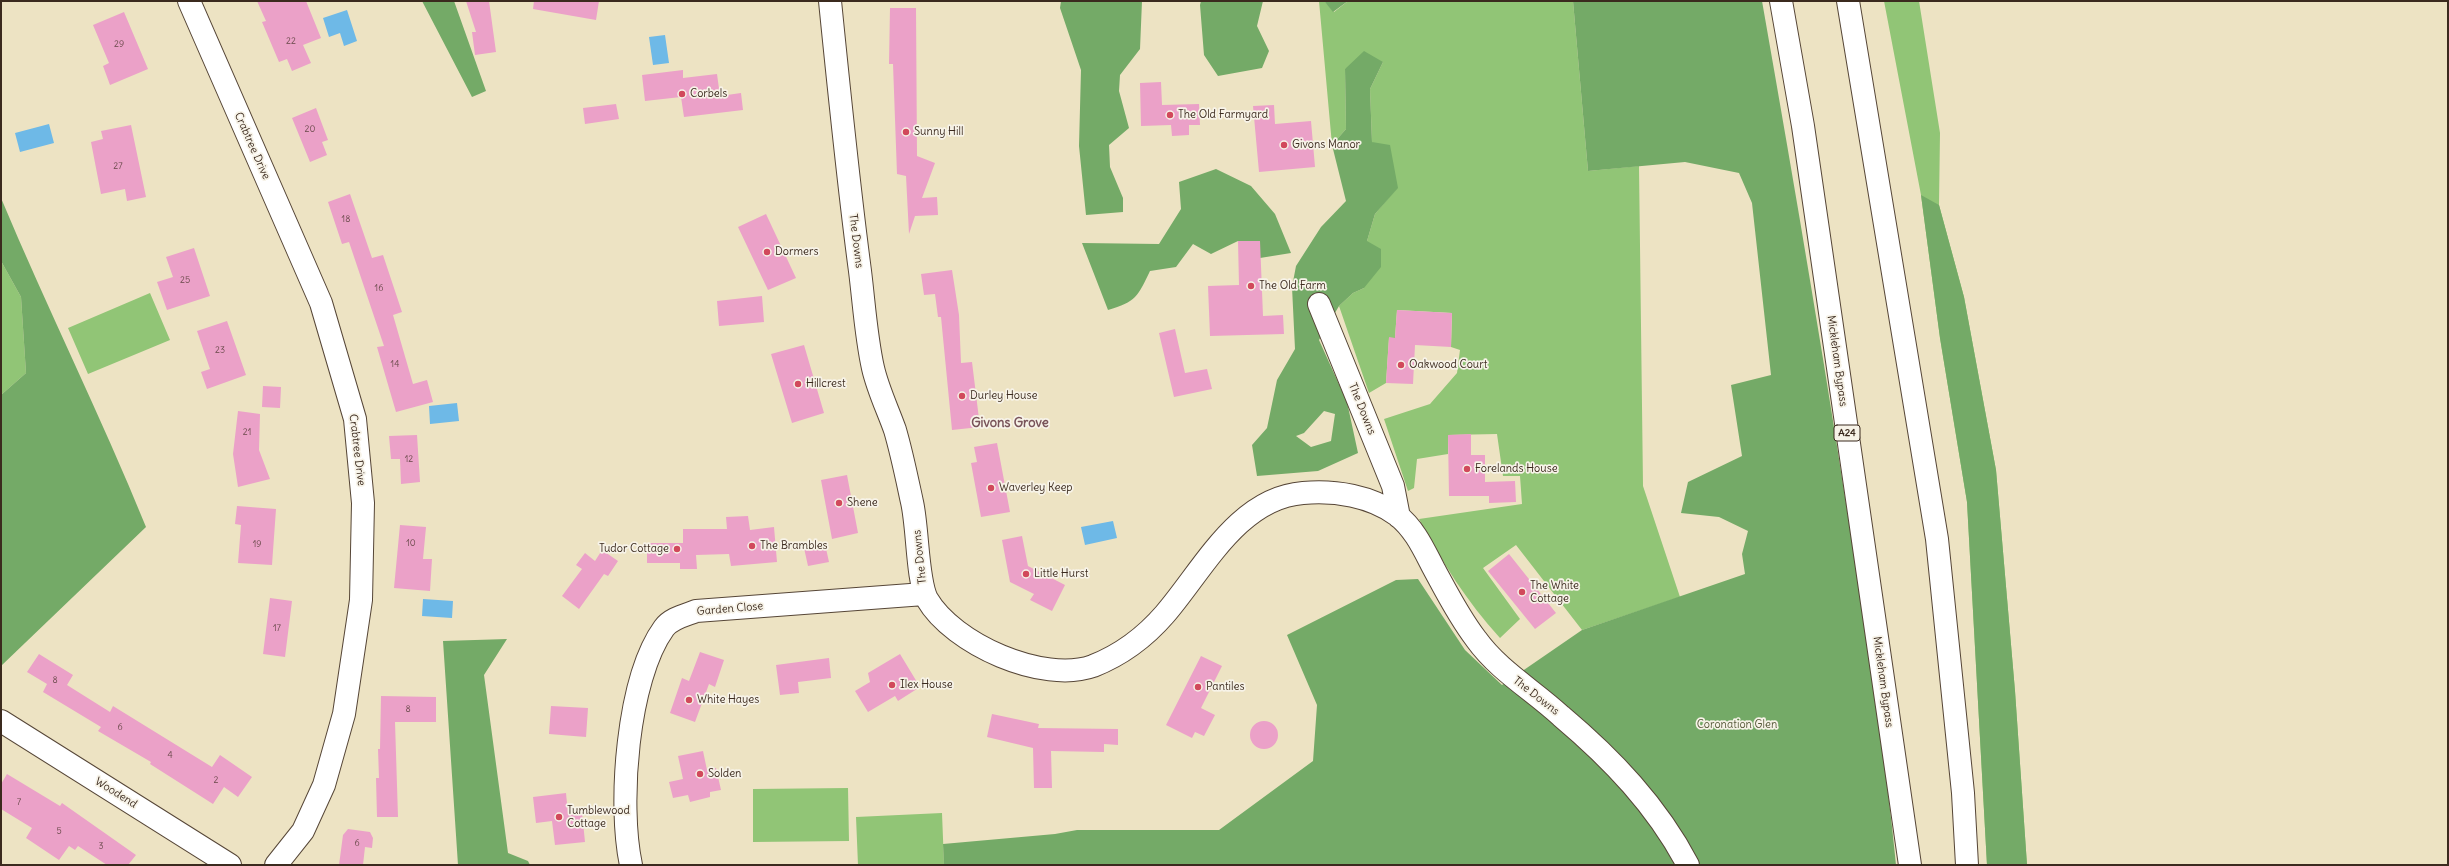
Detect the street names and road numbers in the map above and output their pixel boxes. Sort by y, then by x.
street label: Crabtree Drive [231,110,273,182]
street label: The Downs [846,213,866,269]
street label: Mickleham Bypass [1824,315,1850,407]
street label: The Downs [1346,381,1378,437]
street label: Crabtree Drive [346,413,368,487]
road number: A24 [1834,425,1860,441]
street label: The Downs [911,529,929,585]
street label: Garden Close [696,600,764,618]
street label: Mickleham Bypass [1870,636,1896,728]
street label: The Downs [1510,674,1562,718]
street label: Woodend [93,775,139,811]

